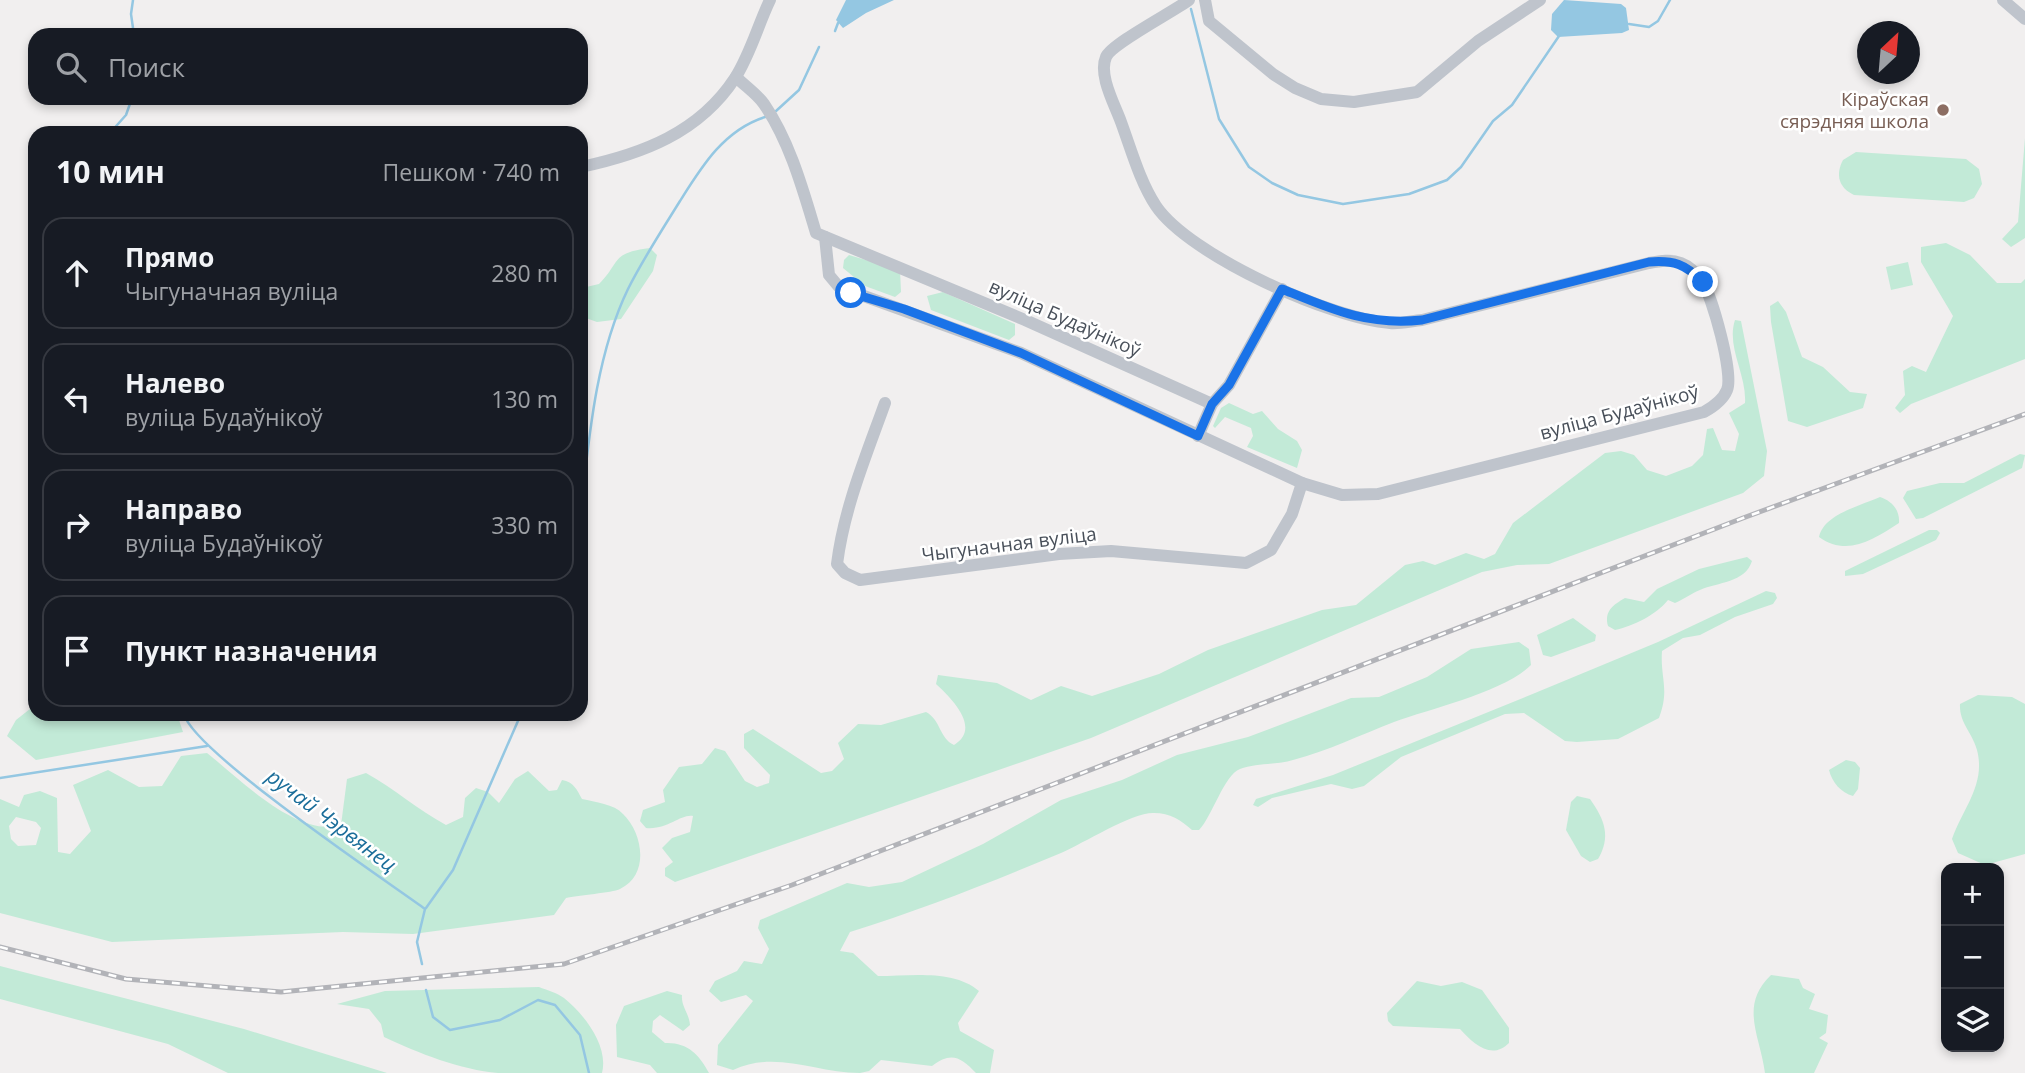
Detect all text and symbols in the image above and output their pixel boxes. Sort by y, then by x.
north arrow [1857,21,1920,84]
search box [28,28,588,105]
icon: search [52,48,90,86]
text: Поиск [108,49,185,85]
place label: Кіраўская сярэдняя школа [1780,86,1929,134]
marker: Кіраўская сярэдняя школа [1935,102,1951,118]
text: 10 мин [56,151,165,192]
text: Пешком · 740 m [383,156,560,188]
text: Прямо [125,239,214,275]
icon: ahead [58,254,96,292]
text: 280 m [491,257,558,289]
route end [1687,266,1718,297]
street label: вуліца Будаўнікоў [985,273,1145,363]
text: Чыгуначная вуліца [125,275,338,307]
route start [835,277,866,308]
text: Налево [125,365,225,401]
street label: вуліца Будаўнікоў [1537,378,1702,446]
icon: left [58,380,96,418]
text: 130 m [491,383,558,415]
text: вуліца Будаўнікоў [125,401,323,433]
text: Направо [125,491,242,527]
icon: right [58,506,96,544]
text: 330 m [491,509,558,541]
street label: Чыгуначная вуліца [920,520,1098,568]
text: вуліца Будаўнікоў [125,527,323,559]
icon: arrive [58,632,96,670]
text: Пункт назначения [125,633,378,669]
water label: ручай Чэрвянец [261,761,403,878]
map controls [1941,863,2004,1052]
button: + [1941,863,2004,926]
button: − [1941,926,2004,989]
button: layers [1941,989,2004,1052]

